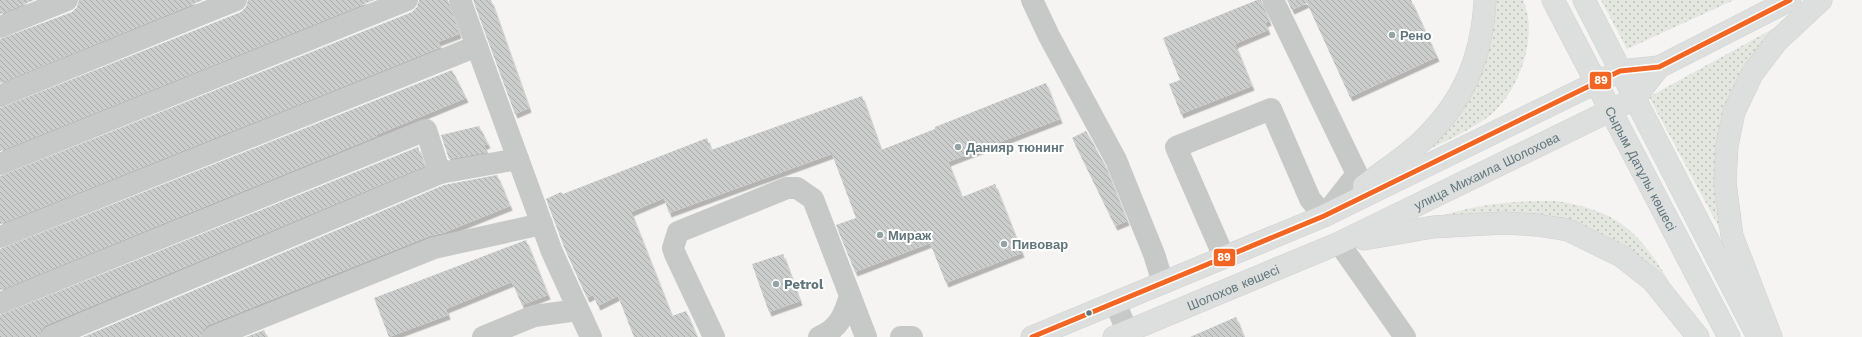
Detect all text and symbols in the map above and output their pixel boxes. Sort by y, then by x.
place label: Рено [1400,28,1431,43]
marker: Рено [1387,30,1397,40]
line badge: 89 [1589,71,1612,90]
text: 89 [1594,74,1608,87]
street label: Сырым Датұлы көшесі [1602,104,1680,233]
street label: улица Михаила Шолохова [1411,129,1562,213]
place label: Данияр тюнинг [966,140,1065,155]
marker: Данияр тюнинг [953,142,963,152]
place label: Мираж [888,228,932,243]
marker: Мираж [875,230,885,240]
place label: Пивовар [1012,237,1068,252]
marker: Пивовар [999,239,1009,249]
line badge: 89 [1213,248,1236,267]
text: 89 [1217,251,1231,264]
street label: Шолохов көшесі [1185,261,1282,313]
place label: Petrol [784,277,824,292]
marker: Petrol [771,279,781,289]
unlabelled marker [1084,308,1094,318]

